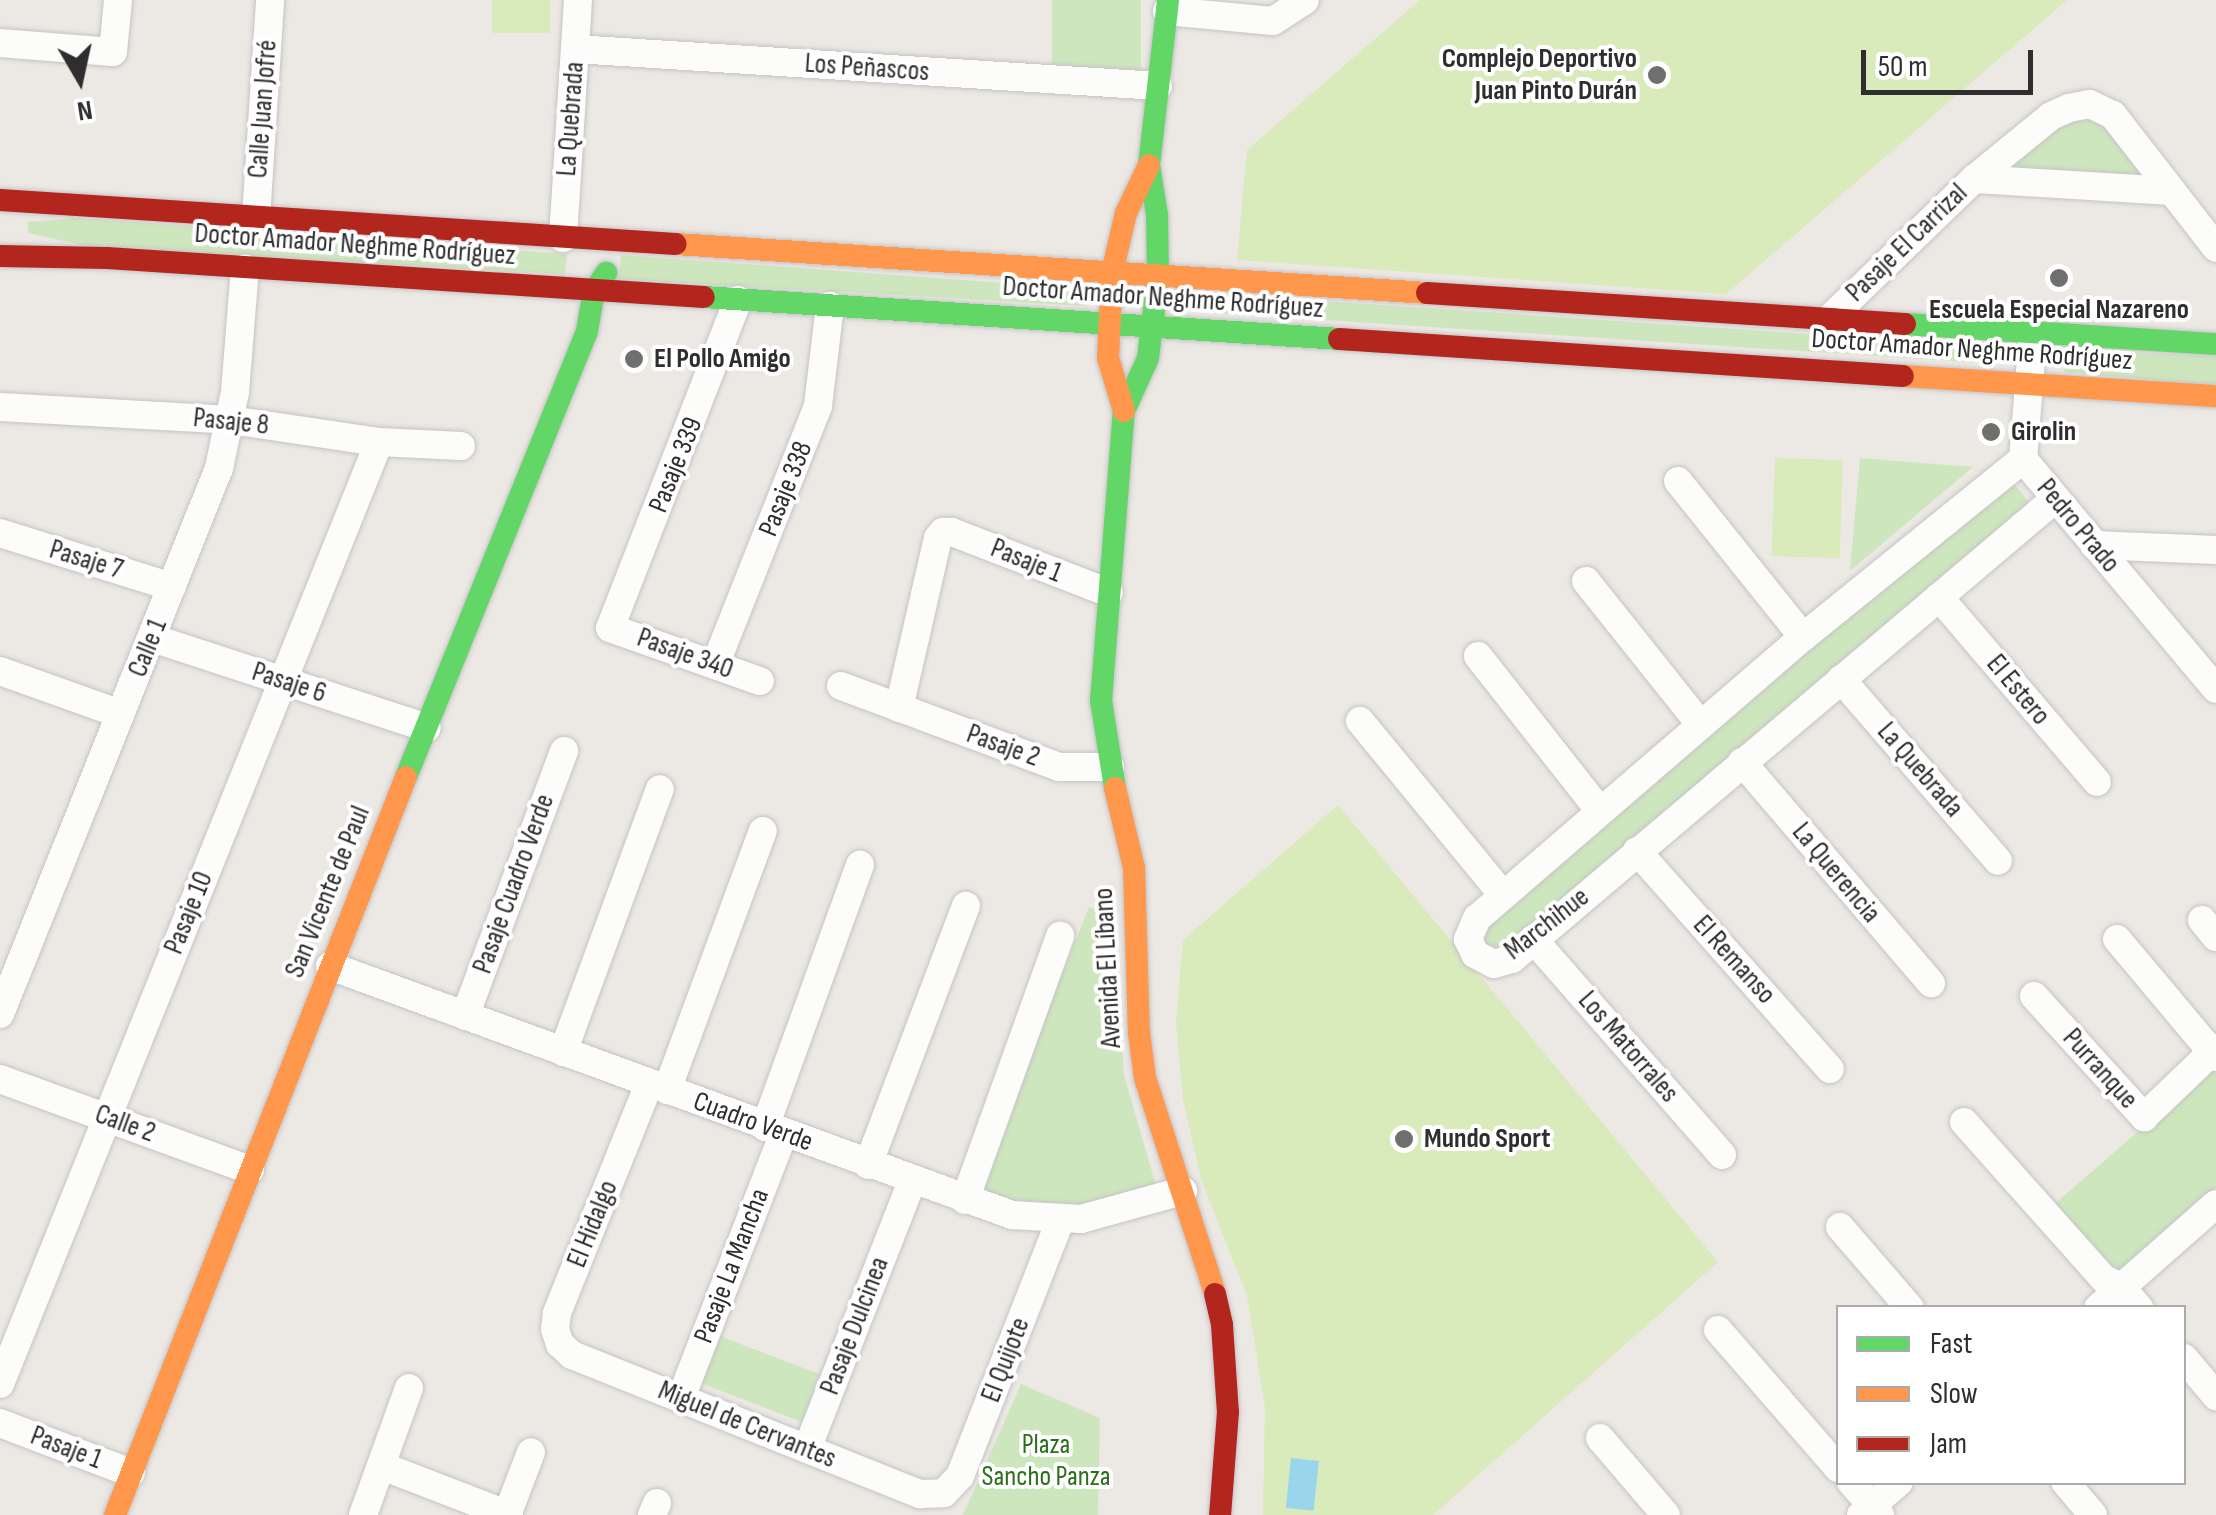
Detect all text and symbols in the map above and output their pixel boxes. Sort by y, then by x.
north arrow [30,30,130,130]
scale bar [1866,30,2038,92]
street label: Calle Juan Jofré [241,39,285,179]
place label: Complejo Deportivo Juan Pinto Durán [1442,42,1637,108]
street label: Los Peñascos [804,47,930,89]
text: 50 m [1878,49,1927,85]
street label: La Quebrada [550,61,592,177]
marker: Complejo Deportivo Juan Pinto Durán [1646,64,1668,86]
text: N [75,93,95,128]
street label: Pasaje El Carrizal [1839,177,1975,309]
street label: Doctor Amador Neghme Rodríguez [193,217,517,273]
marker: Escuela Especial Nazareno [2048,267,2070,289]
street label: Doctor Amador Neghme Rodríguez [1001,270,1325,326]
place label: Escuela Especial Nazareno [1929,293,2189,327]
street label: Doctor Amador Neghme Rodríguez [1810,322,2134,378]
place label: El Pollo Amigo [654,342,791,376]
marker: El Pollo Amigo [623,348,645,370]
street label: Pasaje 8 [191,401,271,443]
street label: Pasaje 339 [642,413,710,517]
place label: Girolin [2011,415,2076,449]
marker: Girolin [1980,421,2002,443]
street label: Pasaje 338 [752,437,820,541]
street label: Pedro Prado [2029,472,2127,580]
street label: Pasaje 1 [986,532,1066,590]
street label: Pasaje 7 [45,533,127,587]
street label: Calle 1 [121,614,175,682]
street label: Pasaje 340 [632,621,738,687]
street label: El Estero [1979,648,2057,732]
street label: Pasaje 6 [248,655,330,711]
street label: La Quebrada [1870,716,1970,824]
street label: Pasaje 2 [962,717,1044,775]
street label: Pasaje Cuadro Verde [466,790,562,978]
street label: San Vicente de Paul [278,801,378,983]
street label: La Querencia [1784,816,1888,930]
street label: Pasaje 10 [157,867,221,959]
street label: Marchihue [1498,880,1596,968]
street label: Avenida El Líbano [1087,887,1129,1049]
street label: El Remanso [1686,909,1782,1011]
street label: Los Matorrales [1571,984,1685,1110]
street label: Purranque [2055,1022,2145,1116]
street label: Cuadro Verde [689,1085,817,1159]
street label: Calle 2 [90,1098,160,1150]
place label: Mundo Sport [1424,1122,1551,1156]
marker: Mundo Sport [1393,1128,1415,1150]
street label: El Hidalgo [560,1176,626,1272]
street label: Pasaje La Mancha [687,1184,777,1348]
street label: Pasaje Dulcinea [813,1252,897,1400]
legend [1836,1305,2186,1485]
street label: El Quijote [975,1313,1037,1407]
text: Fast [1930,1326,1972,1362]
street label: Miguel de Cervantes [653,1374,841,1476]
text: Slow [1930,1376,1978,1412]
street label: Pasaje 1 [26,1419,106,1477]
text: Jam [1930,1426,1967,1462]
park label: Plaza Sancho Panza [981,1428,1111,1494]

